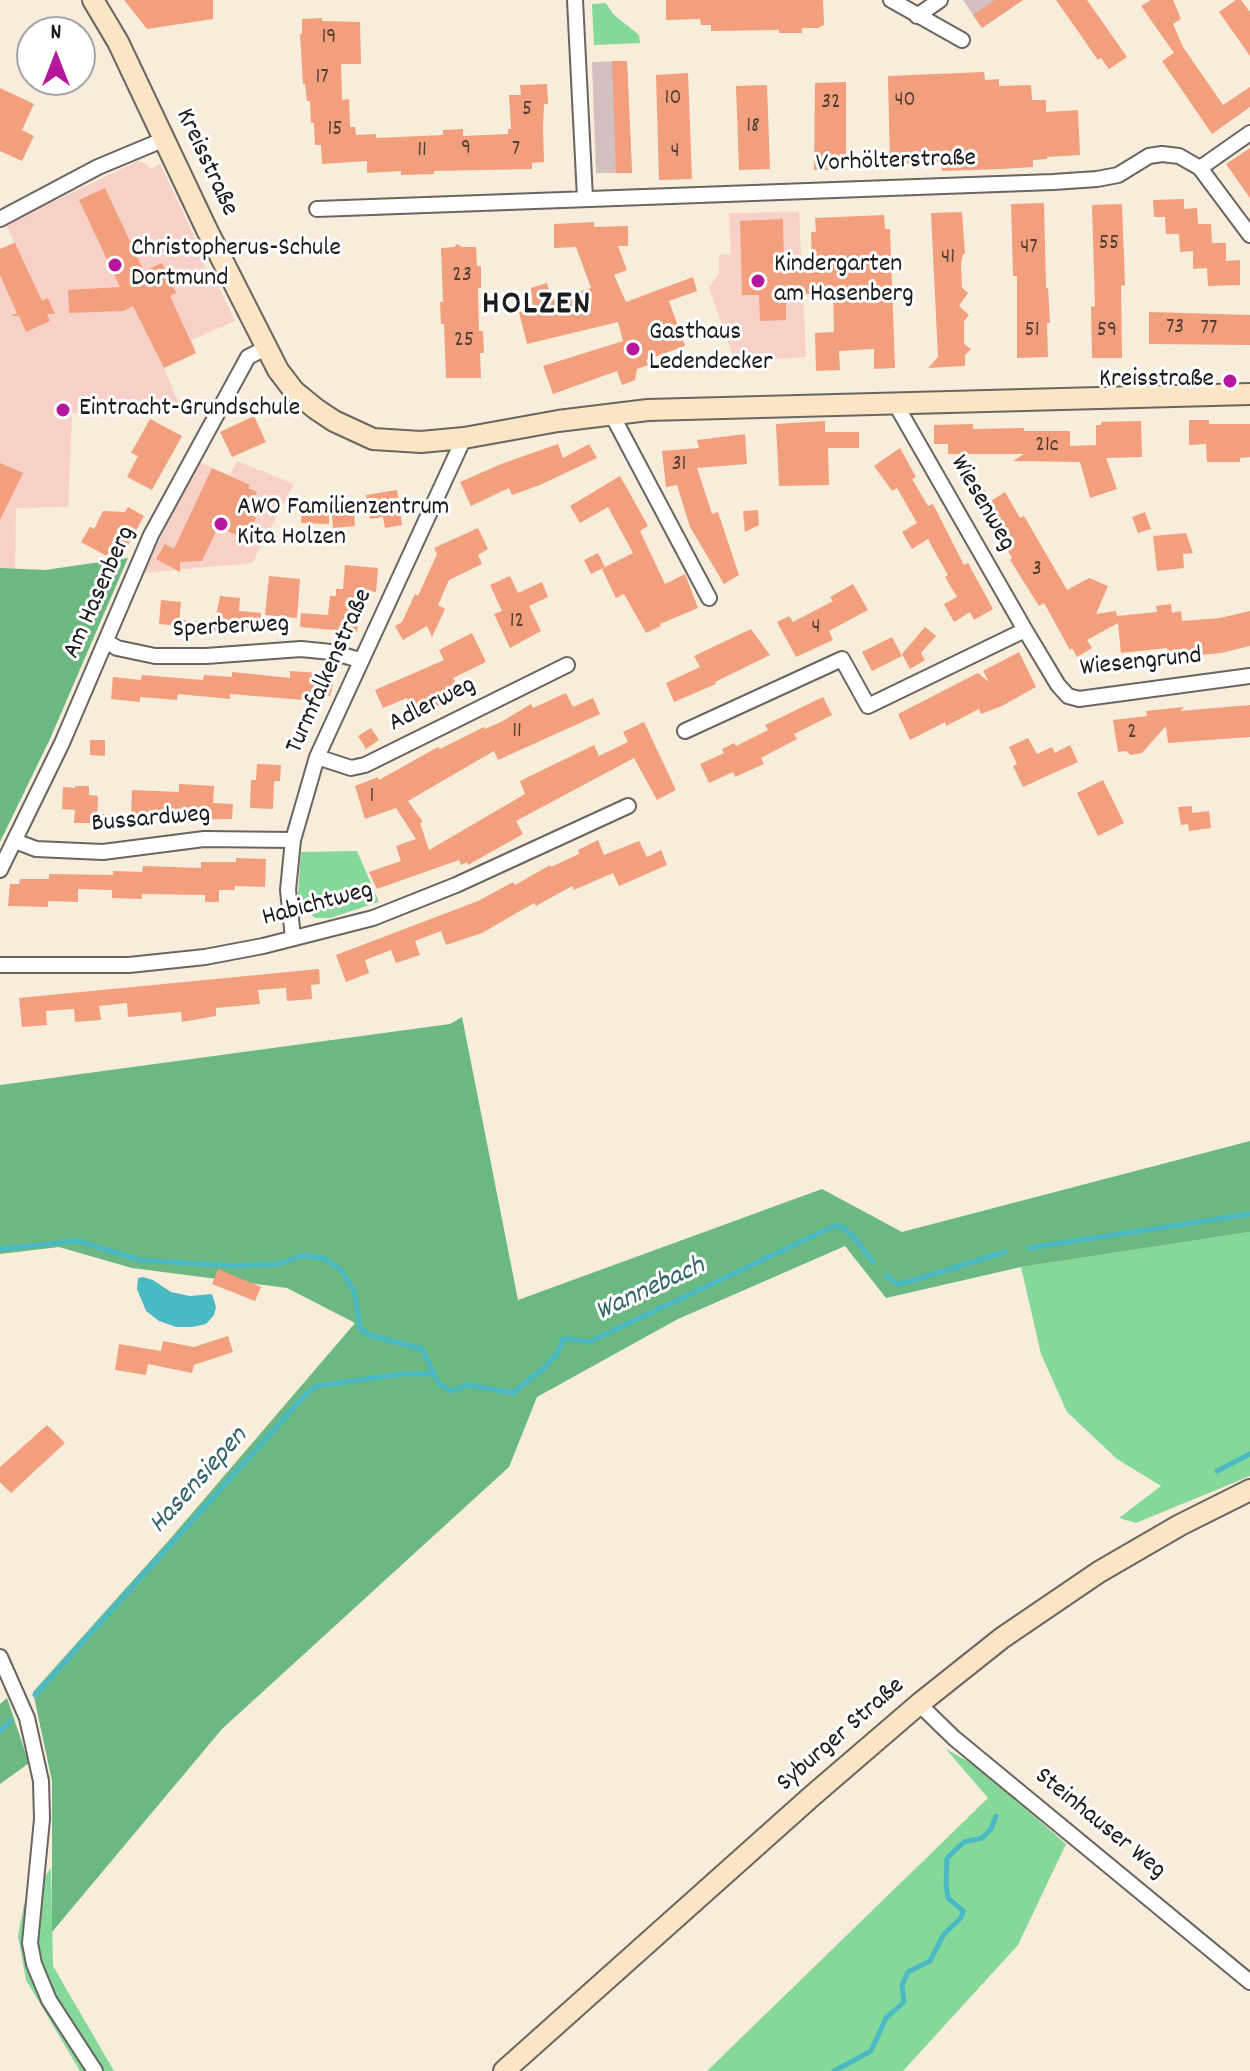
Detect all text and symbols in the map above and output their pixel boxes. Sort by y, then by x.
north arrow [16,16,96,96]
text: N [51,18,61,49]
house number: 19 [322,26,336,52]
house number: 17 [315,66,329,92]
house number: 10 [665,87,681,113]
house number: 40 [894,89,916,115]
house number: 32 [821,91,841,117]
house number: 5 [522,98,532,124]
street label: Kreisstraße [167,104,243,222]
house number: 18 [746,115,760,141]
house number: 15 [327,118,343,144]
house number: 9 [461,137,471,163]
house number: 7 [512,138,520,164]
house number: 11 [417,139,427,165]
house number: 4 [670,140,680,166]
street label: Vorhölterstraße [815,145,977,181]
house number: 55 [1099,232,1119,258]
place label: Christopherus-Schule Dortmund [131,234,341,296]
house number: 47 [1020,236,1038,262]
house number: 41 [941,246,955,272]
place label: Kindergarten am Hasenberg [774,250,914,312]
marker: Christopherus-Schule Dortmund [106,256,124,274]
house number: 23 [452,264,472,290]
marker: Kindergarten am Hasenberg [749,272,767,290]
district label: HOLZEN [482,287,592,327]
house number: 73 [1166,316,1184,342]
house number: 77 [1201,317,1217,343]
place label: Gasthaus Ledendecker [649,318,773,380]
house number: 51 [1024,319,1040,345]
house number: 59 [1097,319,1117,345]
house number: 25 [454,329,474,355]
marker: Gasthaus Ledendecker [624,340,642,358]
place label: Kreisstraße [1099,365,1214,397]
marker: Kreisstraße [1221,372,1239,390]
place label: Eintracht-Grundschule [79,394,300,426]
marker: Eintracht-Grundschule [54,401,72,419]
house number: 21c [1035,434,1059,460]
street label: Wiesenweg [941,451,1021,557]
house number: 31 [672,453,686,479]
place label: AWO Familienzentrum Kita Holzen [237,493,449,554]
marker: AWO Familienzentrum Kita Holzen [212,515,230,533]
street label: Am Hasenberg [58,522,144,664]
house number: 3 [1032,558,1042,584]
street label: Turmfalkenstraße [281,585,381,759]
street label: Sperberweg [172,610,290,648]
house number: 12 [510,610,524,636]
house number: 4 [811,616,821,642]
street label: Wiesengrund [1079,642,1203,686]
street label: Adlerweg [384,671,482,741]
house number: 11 [512,720,522,746]
house number: 2 [1127,721,1137,747]
house number: 1 [370,785,374,811]
street label: Bussardweg [90,800,212,842]
street label: Habichtweg [259,876,377,936]
water label: Wannebach [591,1251,711,1331]
water label: Hasensiepen [143,1422,257,1542]
street label: Syburger Straße [772,1672,912,1800]
street label: Steinhauser Weg [1027,1762,1171,1888]

